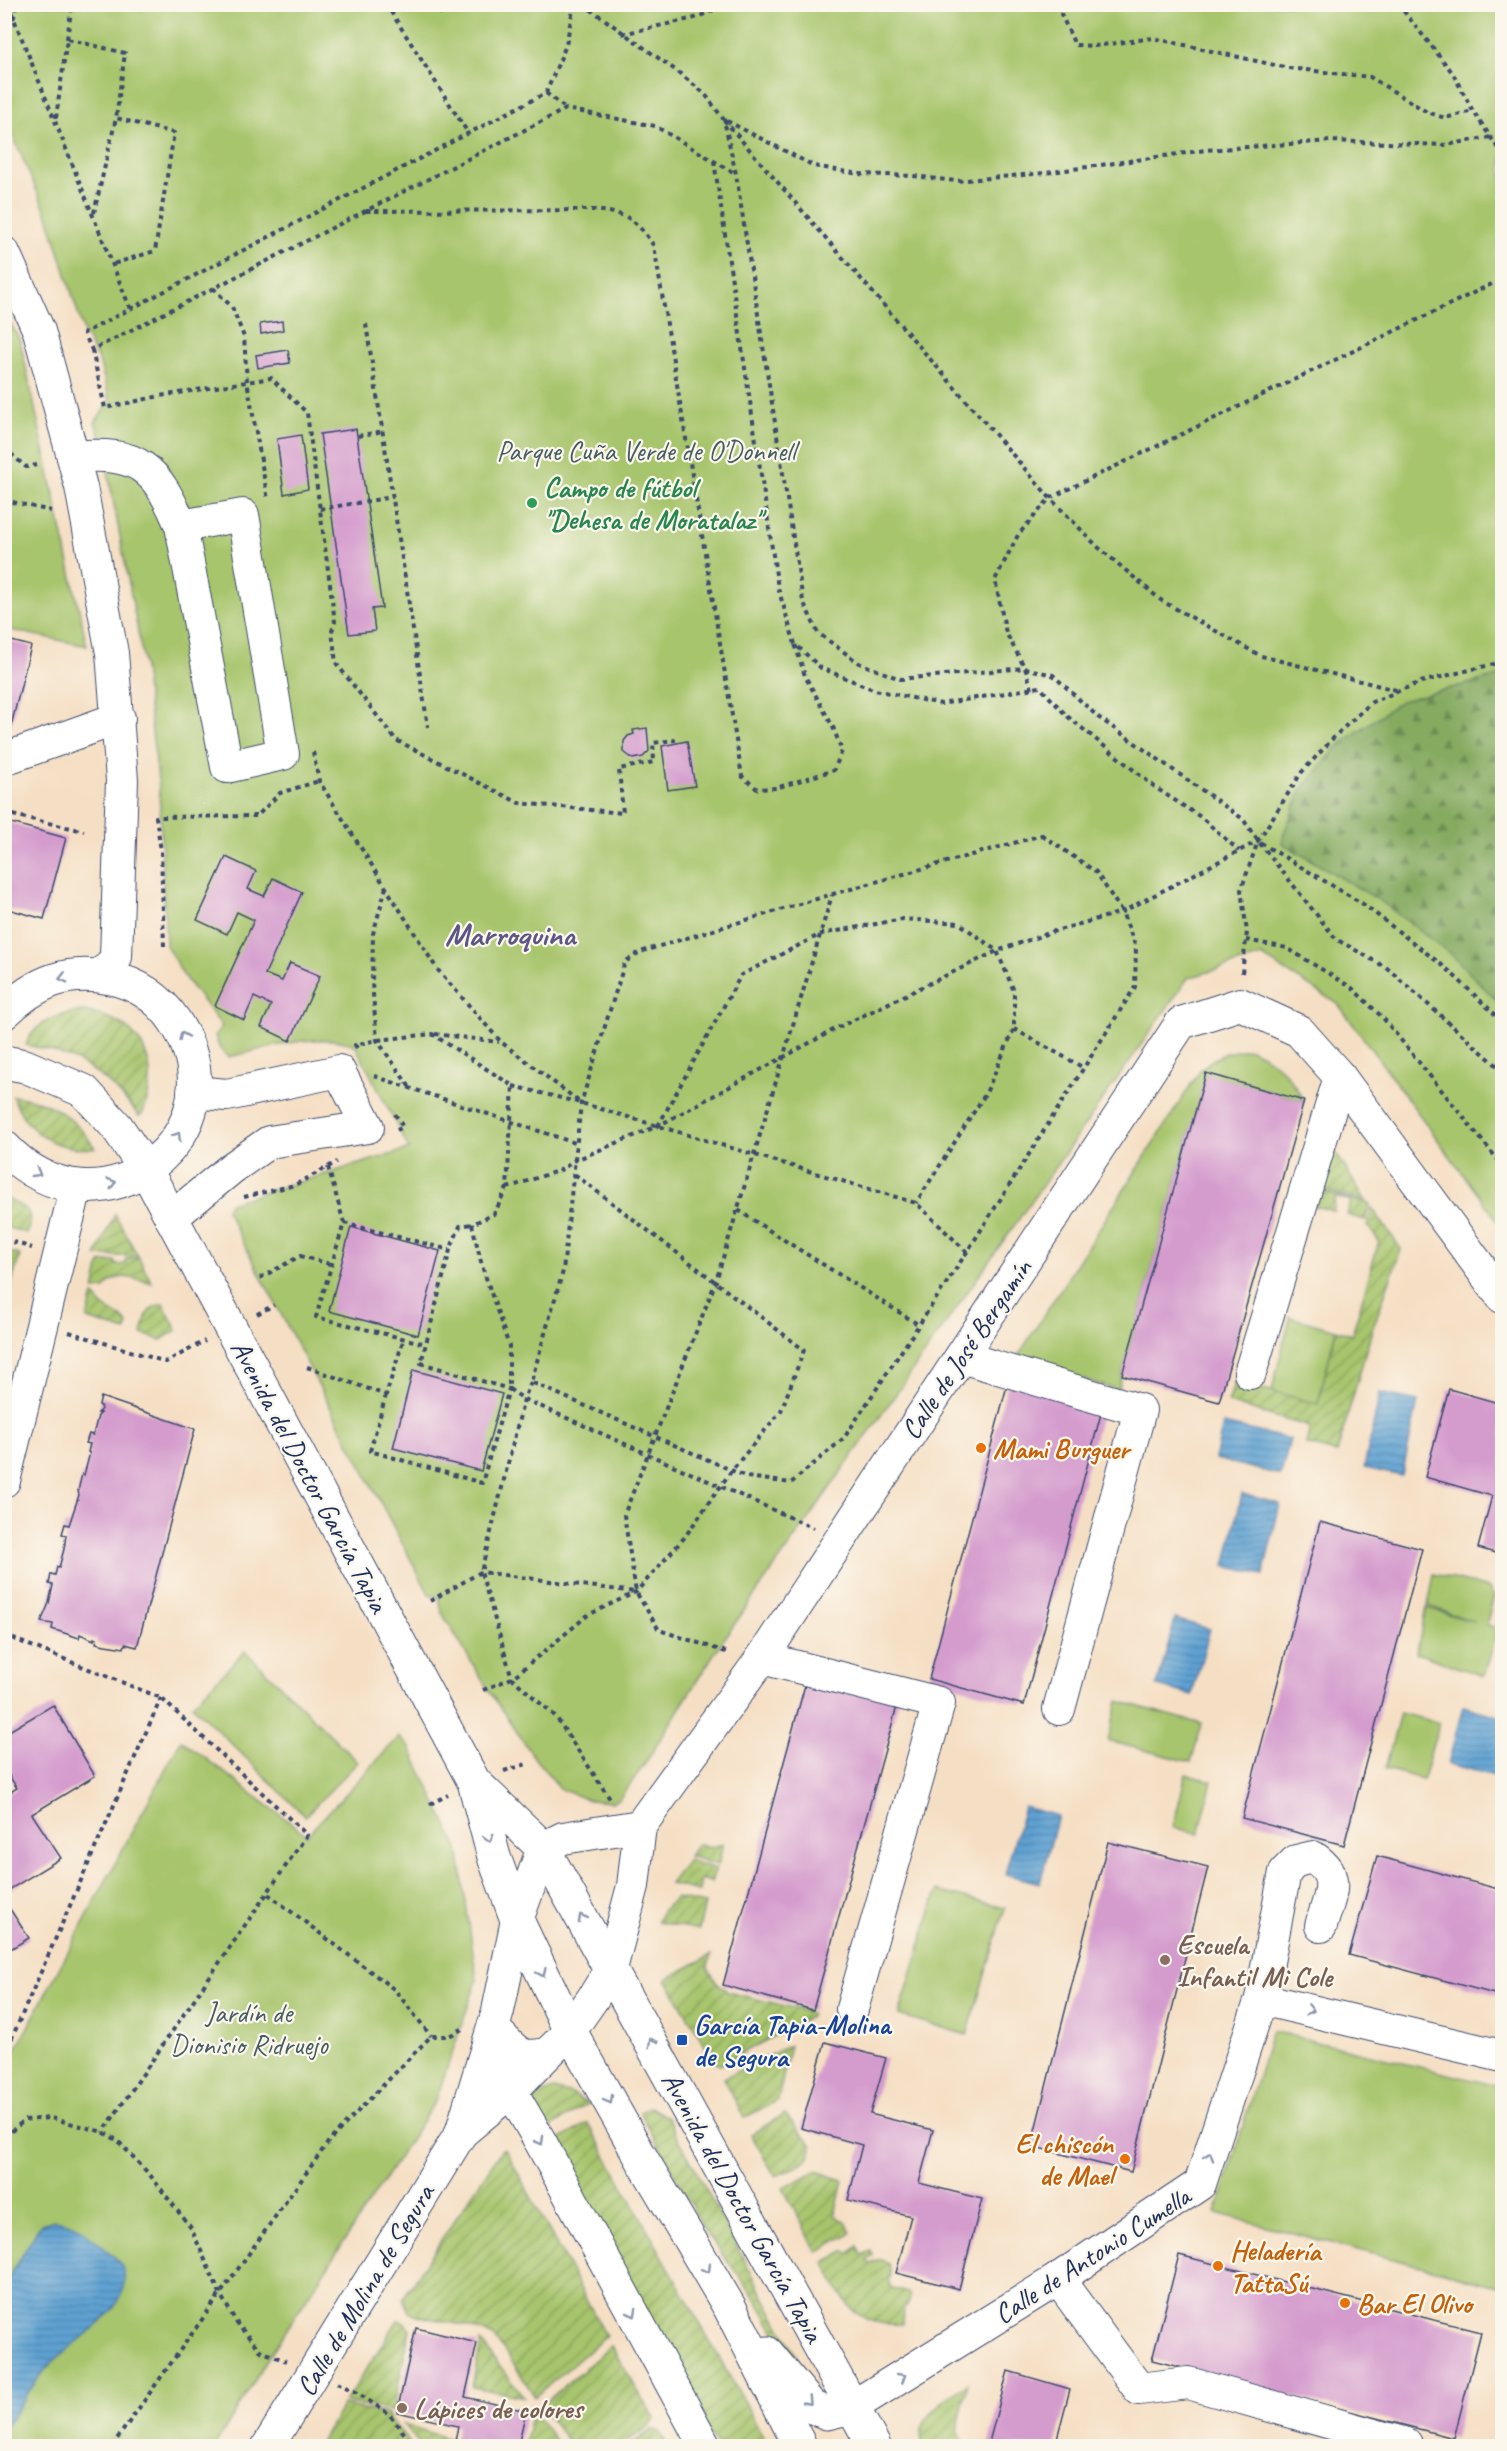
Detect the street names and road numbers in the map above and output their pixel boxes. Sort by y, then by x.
street label: Calle de José Bergamín [893,1251,1040,1446]
street label: Avenida del Doctor García Tapia [223,1334,398,1620]
street label: Avenida del Doctor García Tapia [654,2066,833,2350]
street label: Calle de Molina de Segura [288,2176,443,2402]
street label: Calle de Antonio Cumella [987,2177,1199,2331]

